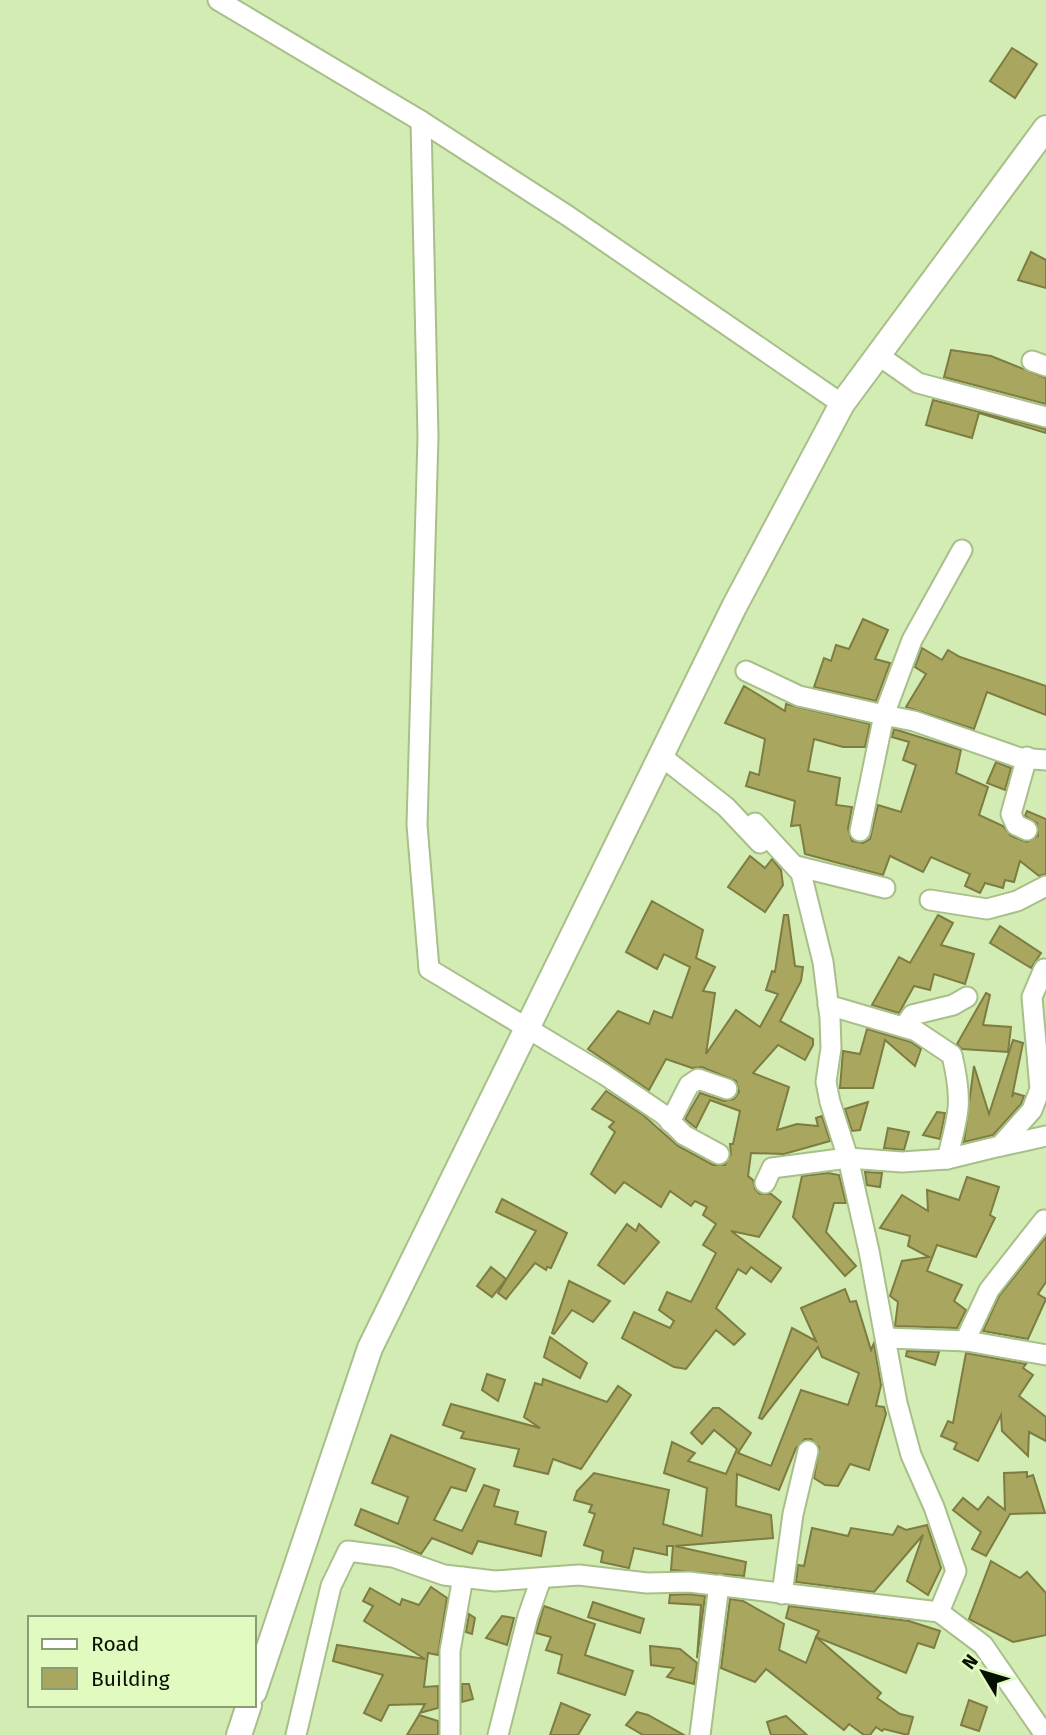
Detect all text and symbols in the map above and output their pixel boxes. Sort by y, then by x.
legend [28,1616,256,1707]
text: Road [91,1631,139,1657]
north arrow [948,1637,1018,1707]
text: N [957,1650,983,1674]
text: Building [91,1666,170,1692]

